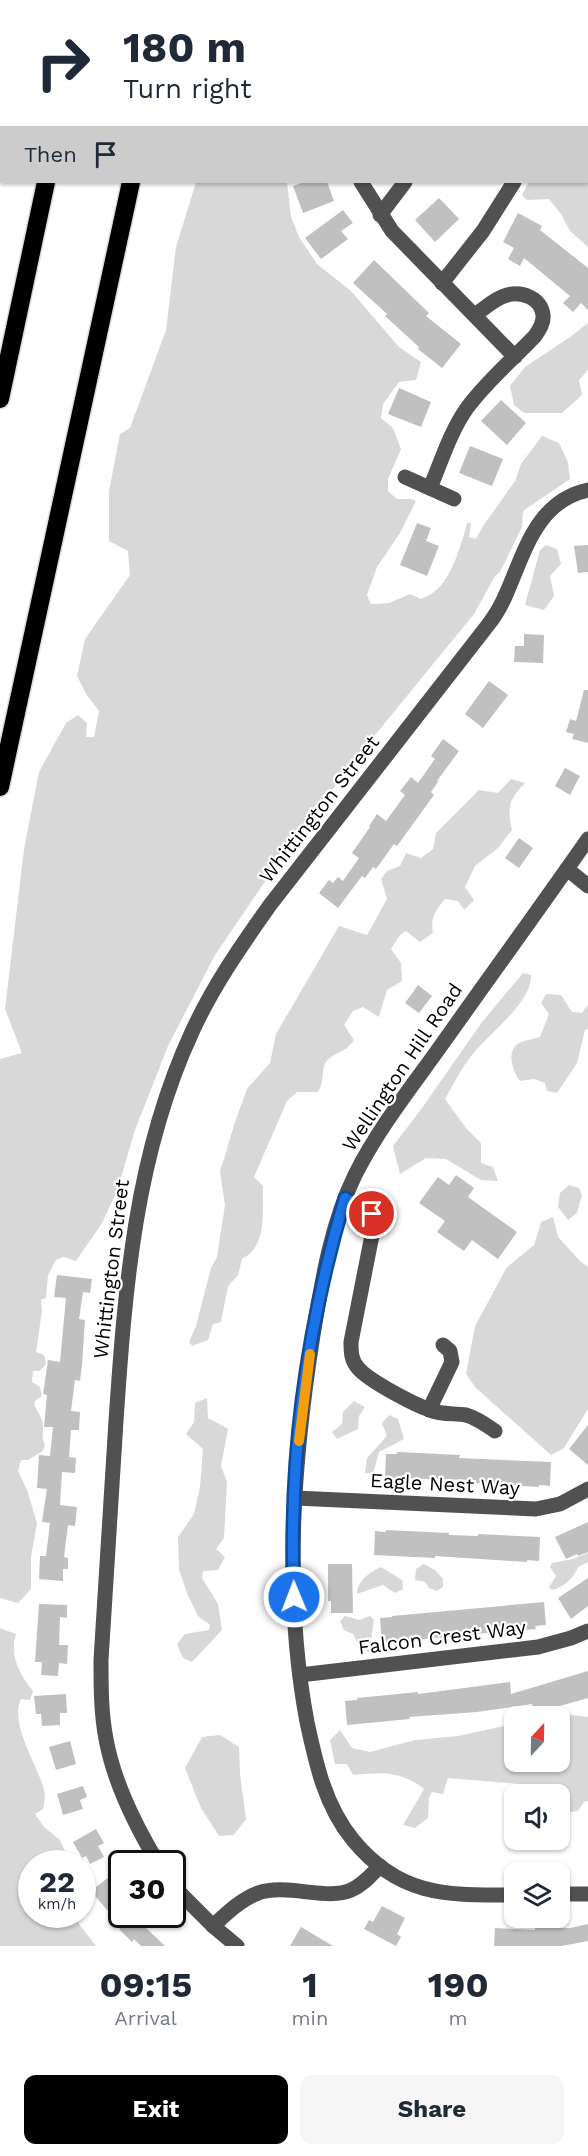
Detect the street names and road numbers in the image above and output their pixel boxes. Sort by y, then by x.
street label: Whittington Street [254,730,384,888]
street label: Wellington Hill Road [337,978,467,1156]
street label: Whittington Street [88,1177,134,1360]
street label: Eagle Nest Way [369,1468,521,1500]
street label: Falcon Crest Way [357,1615,528,1659]

